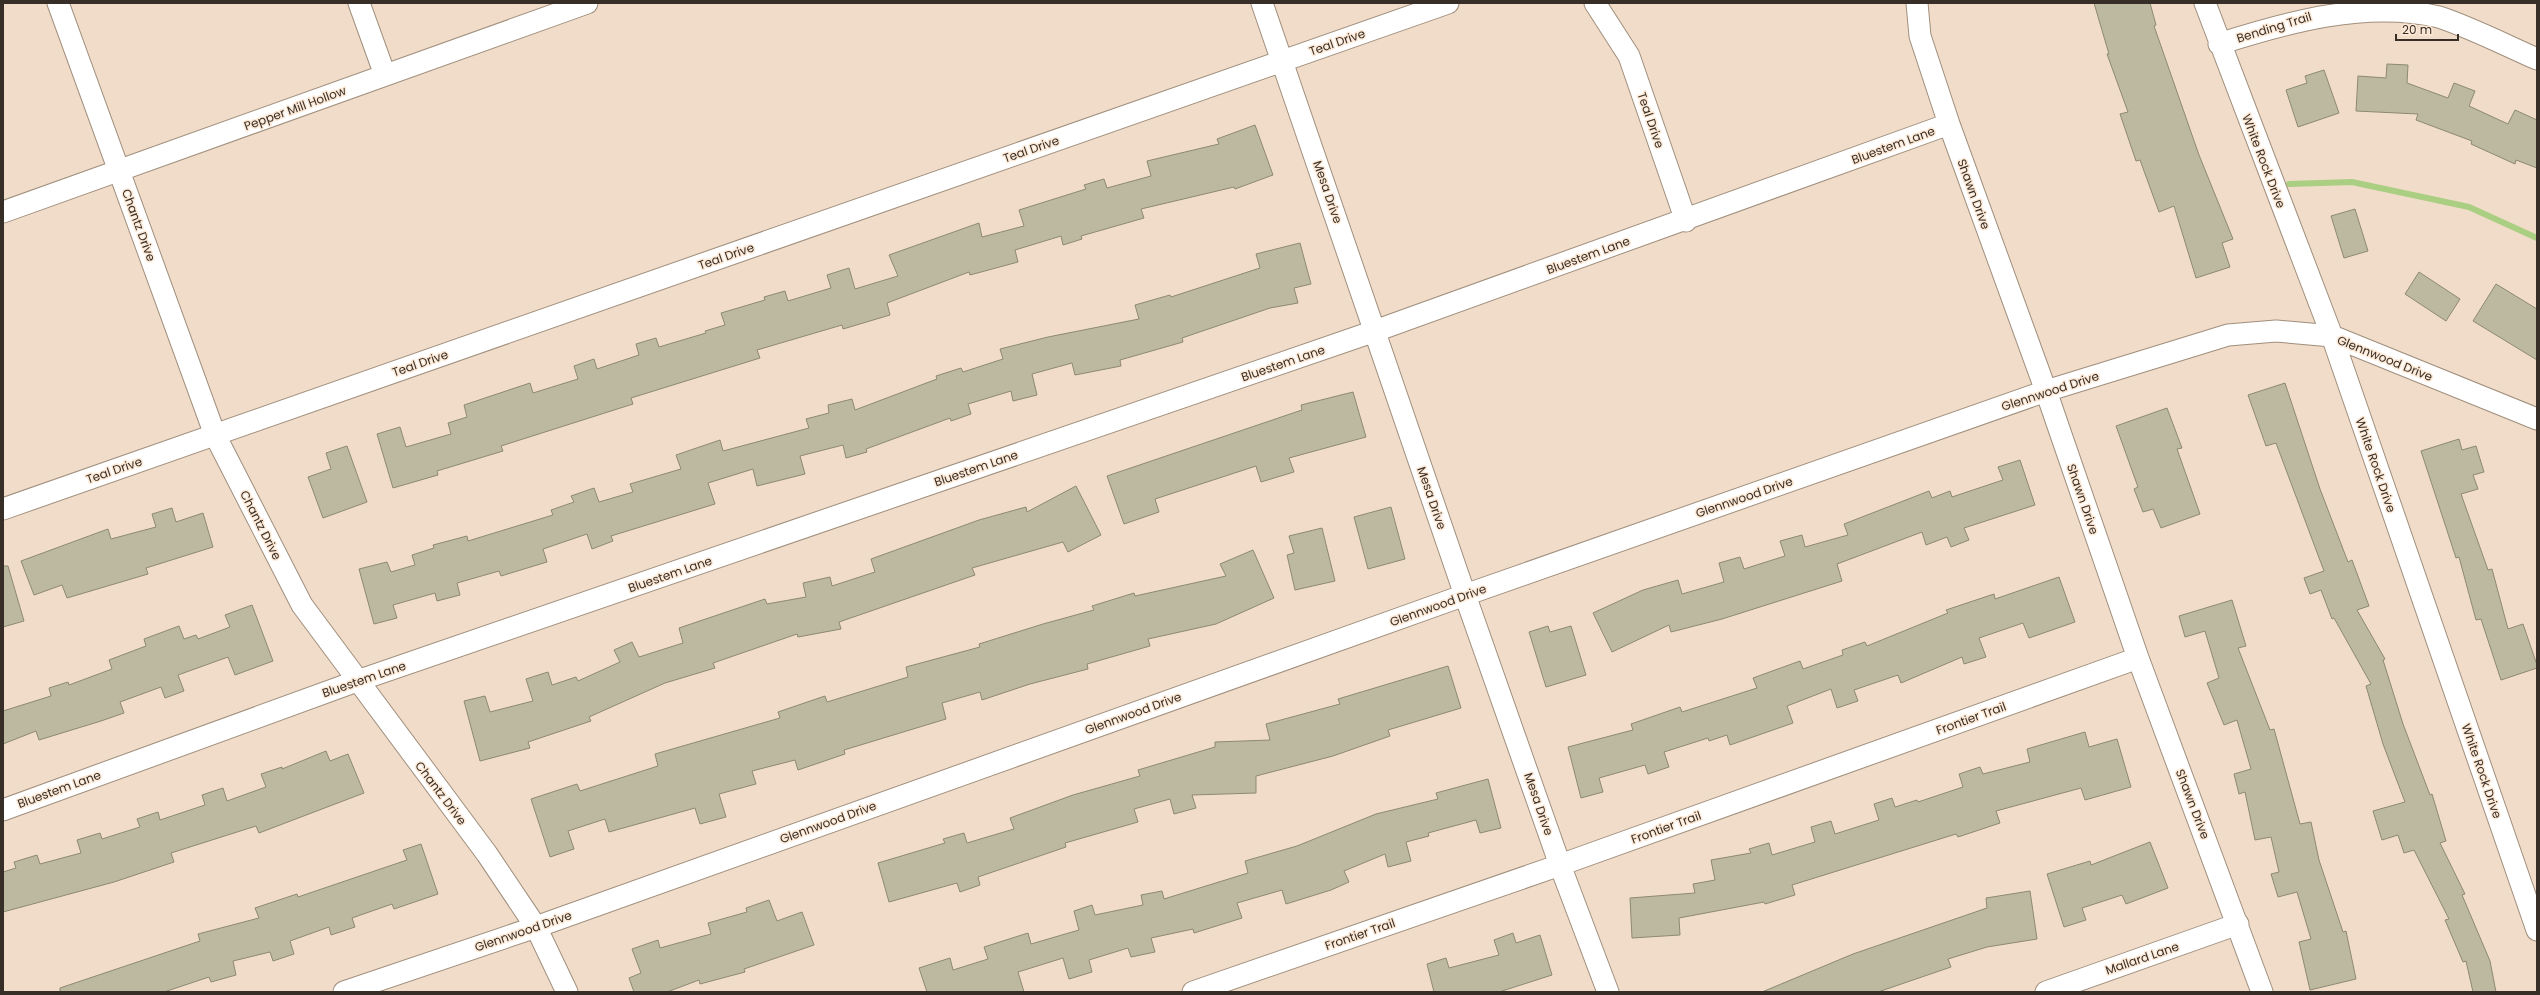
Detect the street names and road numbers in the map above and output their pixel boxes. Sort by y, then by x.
street label: Bending Trail [2234,8,2314,46]
street label: Teal Drive [1307,24,1367,60]
street label: Pepper Mill Hollow [242,82,349,134]
street label: Teal Drive [1633,90,1669,150]
street label: White Rock Drive [2238,112,2290,210]
street label: Bluestem Lane [1849,122,1937,168]
street label: Teal Drive [1001,131,1061,167]
street label: Shawn Drive [1953,156,1995,232]
street label: Mesa Drive [1309,158,1347,226]
street label: Chantz Drive [118,186,160,264]
street label: Bluestem Lane [1544,232,1632,278]
street label: Teal Drive [696,238,756,274]
street label: Glennwood Drive [2335,331,2435,385]
street label: Bluestem Lane [1239,341,1327,385]
street label: Teal Drive [390,345,450,381]
street label: Glennwood Drive [1999,367,2101,415]
street label: White Rock Drive [2352,415,2400,515]
street label: Bluestem Lane [932,446,1020,490]
street label: Teal Drive [84,452,144,488]
street label: Shawn Drive [2063,461,2103,537]
street label: Mesa Drive [1413,464,1451,532]
street label: Glennwood Drive [1693,472,1795,522]
street label: Chantz Drive [236,487,286,563]
street label: Bluestem Lane [626,552,714,596]
street label: Glennwood Drive [1387,580,1489,630]
street label: Bluestem Lane [320,657,408,701]
street label: Glennwood Drive [1082,688,1184,738]
street label: Frontier Trail [1934,697,2008,739]
street label: White Rock Drive [2458,721,2506,821]
street label: Chantz Drive [411,758,471,828]
street label: Bluestem Lane [15,766,103,812]
street label: Shawn Drive [2172,767,2214,841]
street label: Mesa Drive [1520,770,1558,838]
street label: Glennwood Drive [777,797,879,847]
street label: Frontier Trail [1629,806,1703,848]
street label: Glennwood Drive [472,906,574,956]
street label: Frontier Trail [1323,914,1397,954]
street label: Mallard Lane [2103,937,2181,979]

